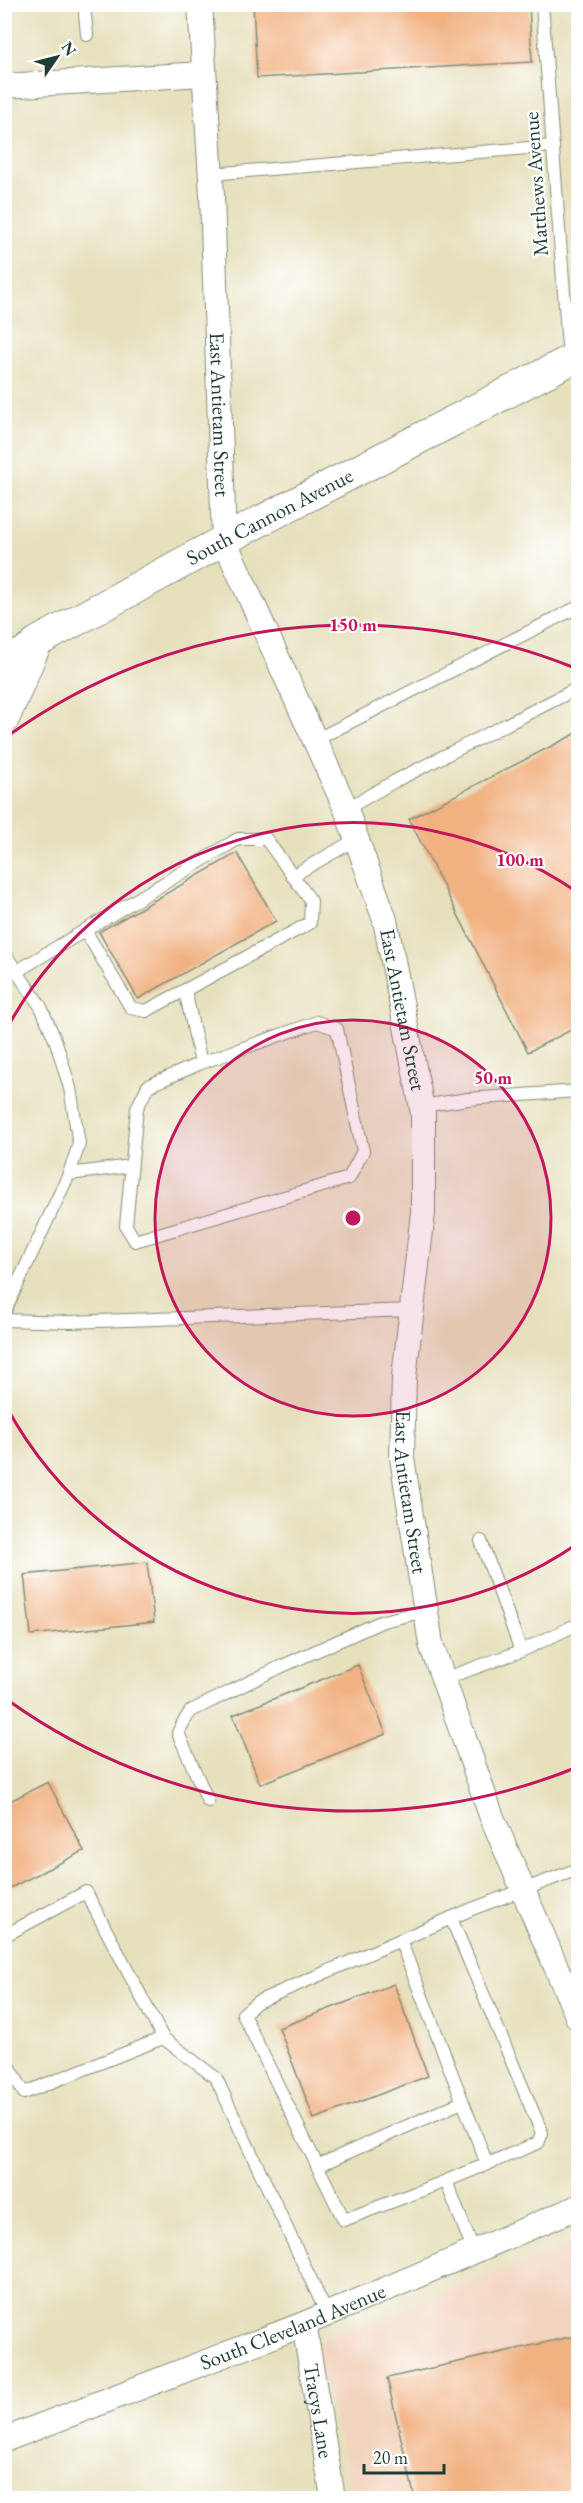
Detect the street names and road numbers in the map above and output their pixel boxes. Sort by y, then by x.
street label: Matthews Avenue [517,111,554,257]
street label: East Antietam Street [204,332,237,498]
street label: South Cannon Avenue [181,461,357,571]
street label: East Antietam Street [374,926,432,1093]
street label: East Antietam Street [389,1410,434,1576]
street label: South Cleveland Avenue [196,2277,389,2376]
street label: Tracys Lane [298,2361,340,2460]

